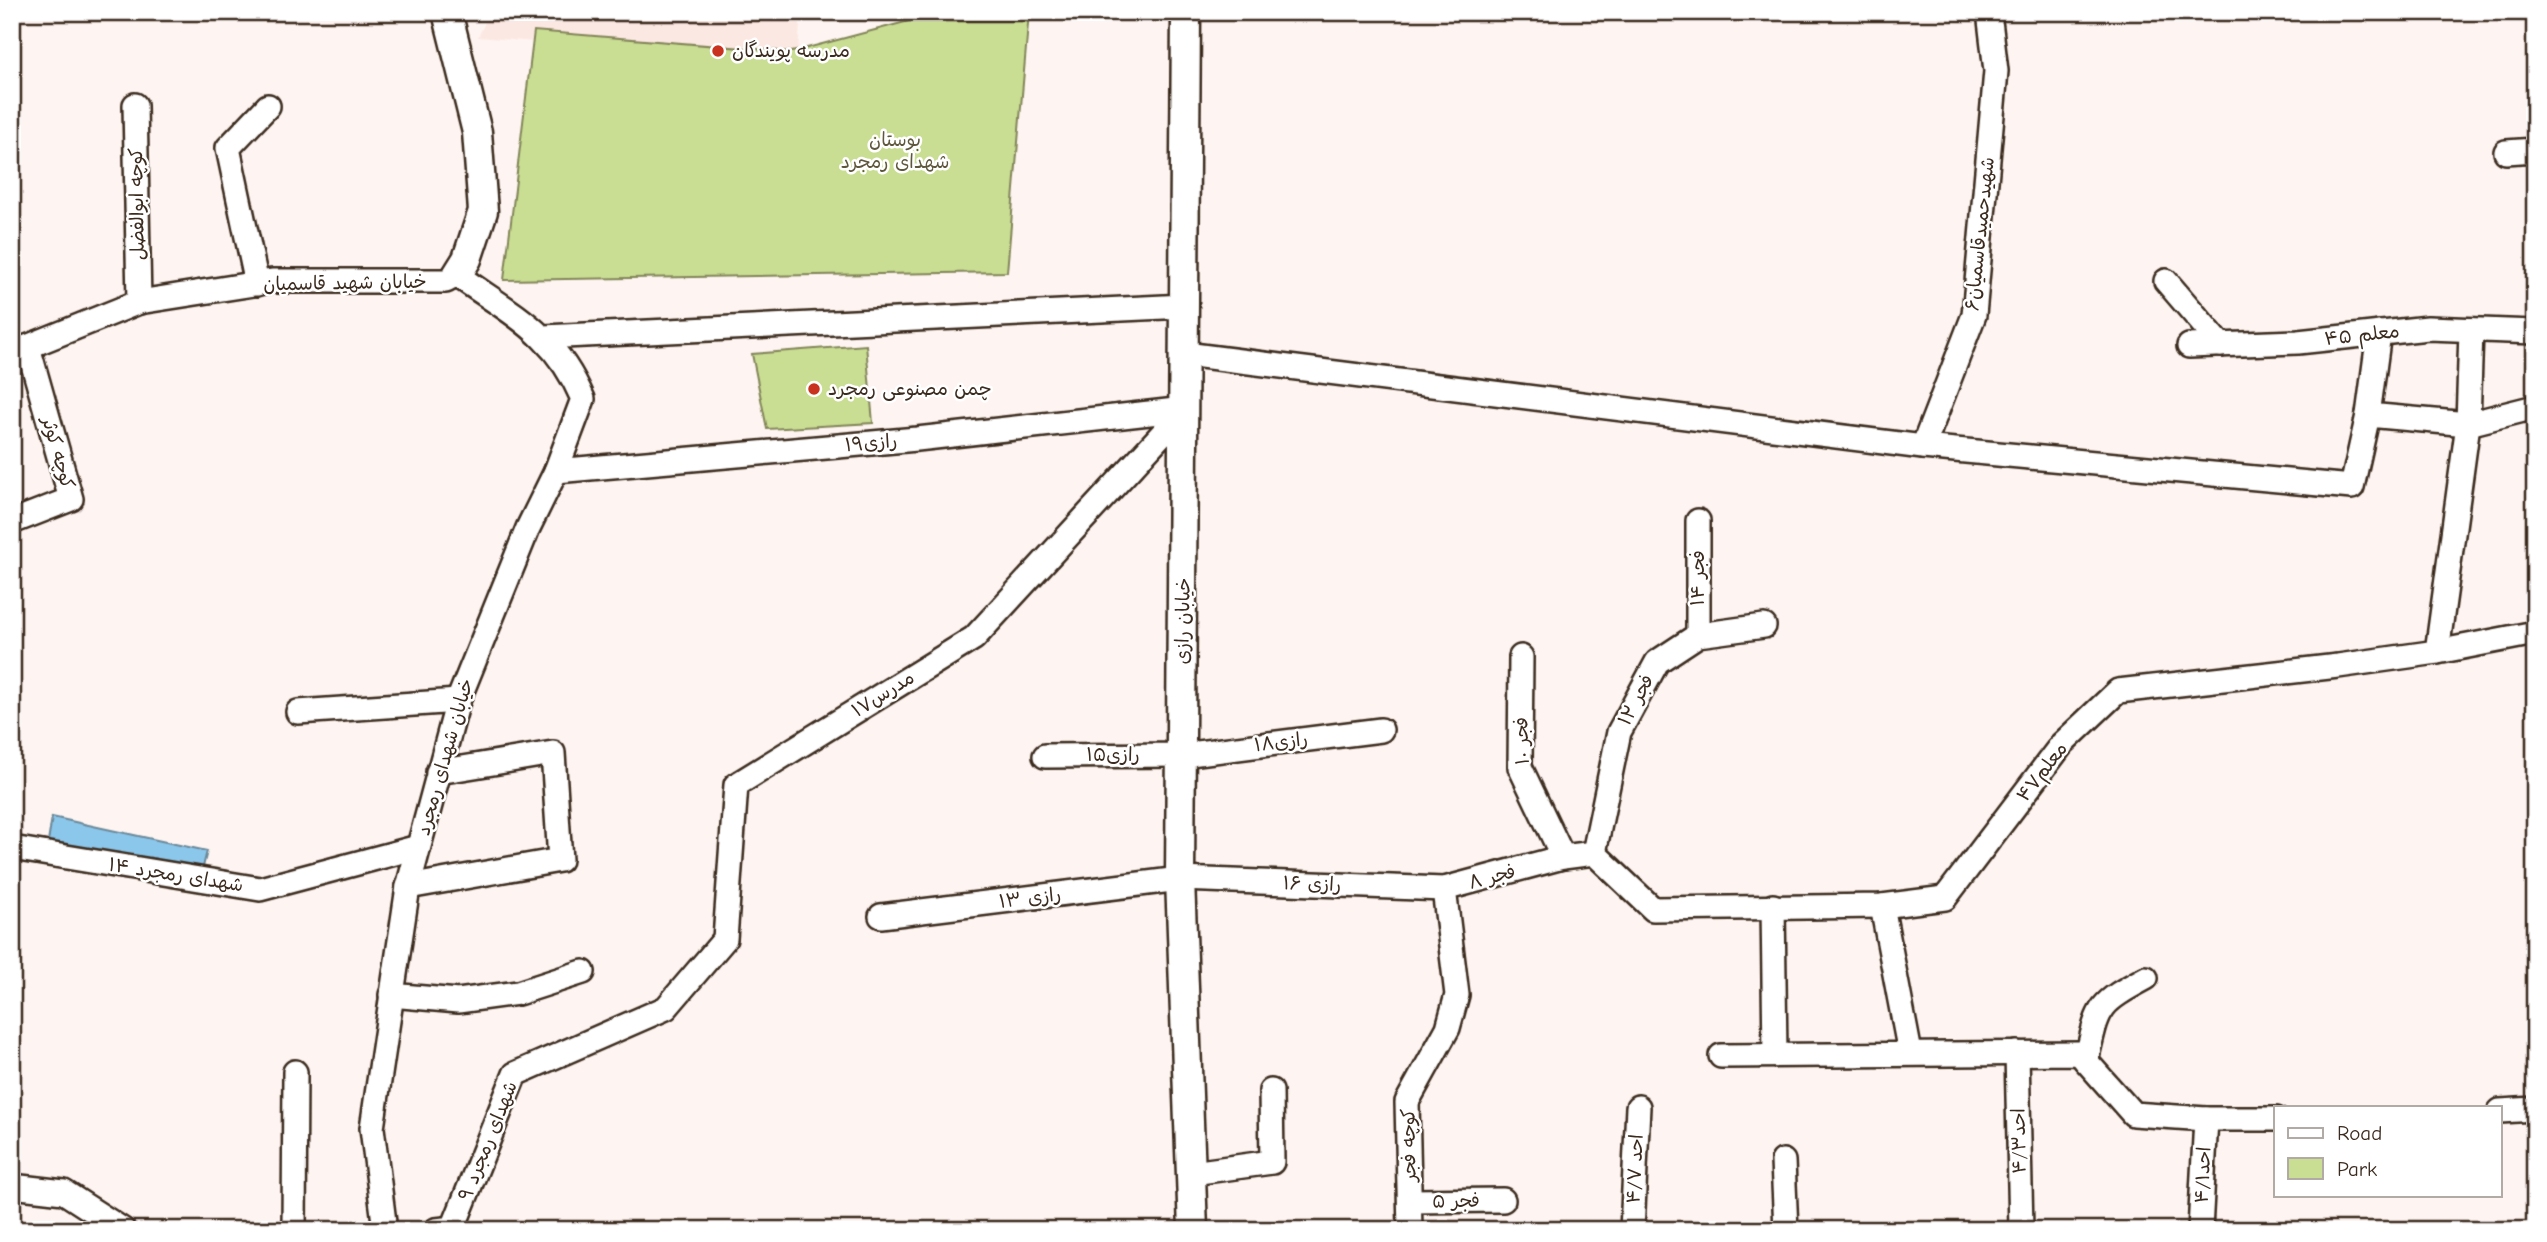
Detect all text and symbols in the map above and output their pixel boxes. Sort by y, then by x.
place label: مدرسه پویندگان [732,40,850,63]
marker: مدرسه پویندگان [710,43,726,59]
park label: بوستان شهدای رمجرد [841,129,949,173]
street label: کوچه ابوالفضل [125,147,150,261]
street label: شهیدحمیدقاسمیان۶ [1961,156,1999,312]
street label: خیابان شهید قاسمیان [263,271,427,295]
street label: معلم ۴۵ [2323,320,2401,353]
place label: چمن مصنوعی رمجرد [828,378,992,401]
marker: چمن مصنوعی رمجرد [806,381,822,397]
street label: کوچه کوثر [36,412,79,492]
street label: رازی۱۹ [844,430,898,456]
street label: فجر ۱۴ [1687,550,1709,606]
street label: خیابان رازی [1171,577,1195,665]
street label: مدرس۱۷ [848,666,918,722]
street label: فجر ۱۲ [1614,671,1658,729]
street label: خیابان شهدای رمجرد [412,676,478,838]
street label: فجر ۱۰ [1510,717,1534,765]
street label: رازی۱۸ [1253,728,1309,756]
street label: معلم۴۷ [2012,738,2074,808]
street label: رازی۱۵ [1086,744,1140,766]
street label: شهدای رمجرد ۱۴ [107,853,245,897]
street label: فجر ۸ [1466,860,1518,894]
street label: رازی ۱۶ [1282,872,1342,896]
street label: رازی ۱۳ [998,883,1062,913]
street label: شهدای رمجرد ۹ [454,1078,522,1204]
legend [2274,1106,2502,1196]
street label: کوچه فجر [1397,1108,1422,1184]
street label: احد۴/۳ [2007,1108,2031,1174]
text: Road [2337,1121,2382,1145]
street label: احد ۴/۷ [1622,1134,1648,1204]
street label: احد۴/۱ [2191,1146,2215,1204]
text: Park [2337,1157,2377,1181]
street label: فجر ۵ [1432,1190,1480,1212]

